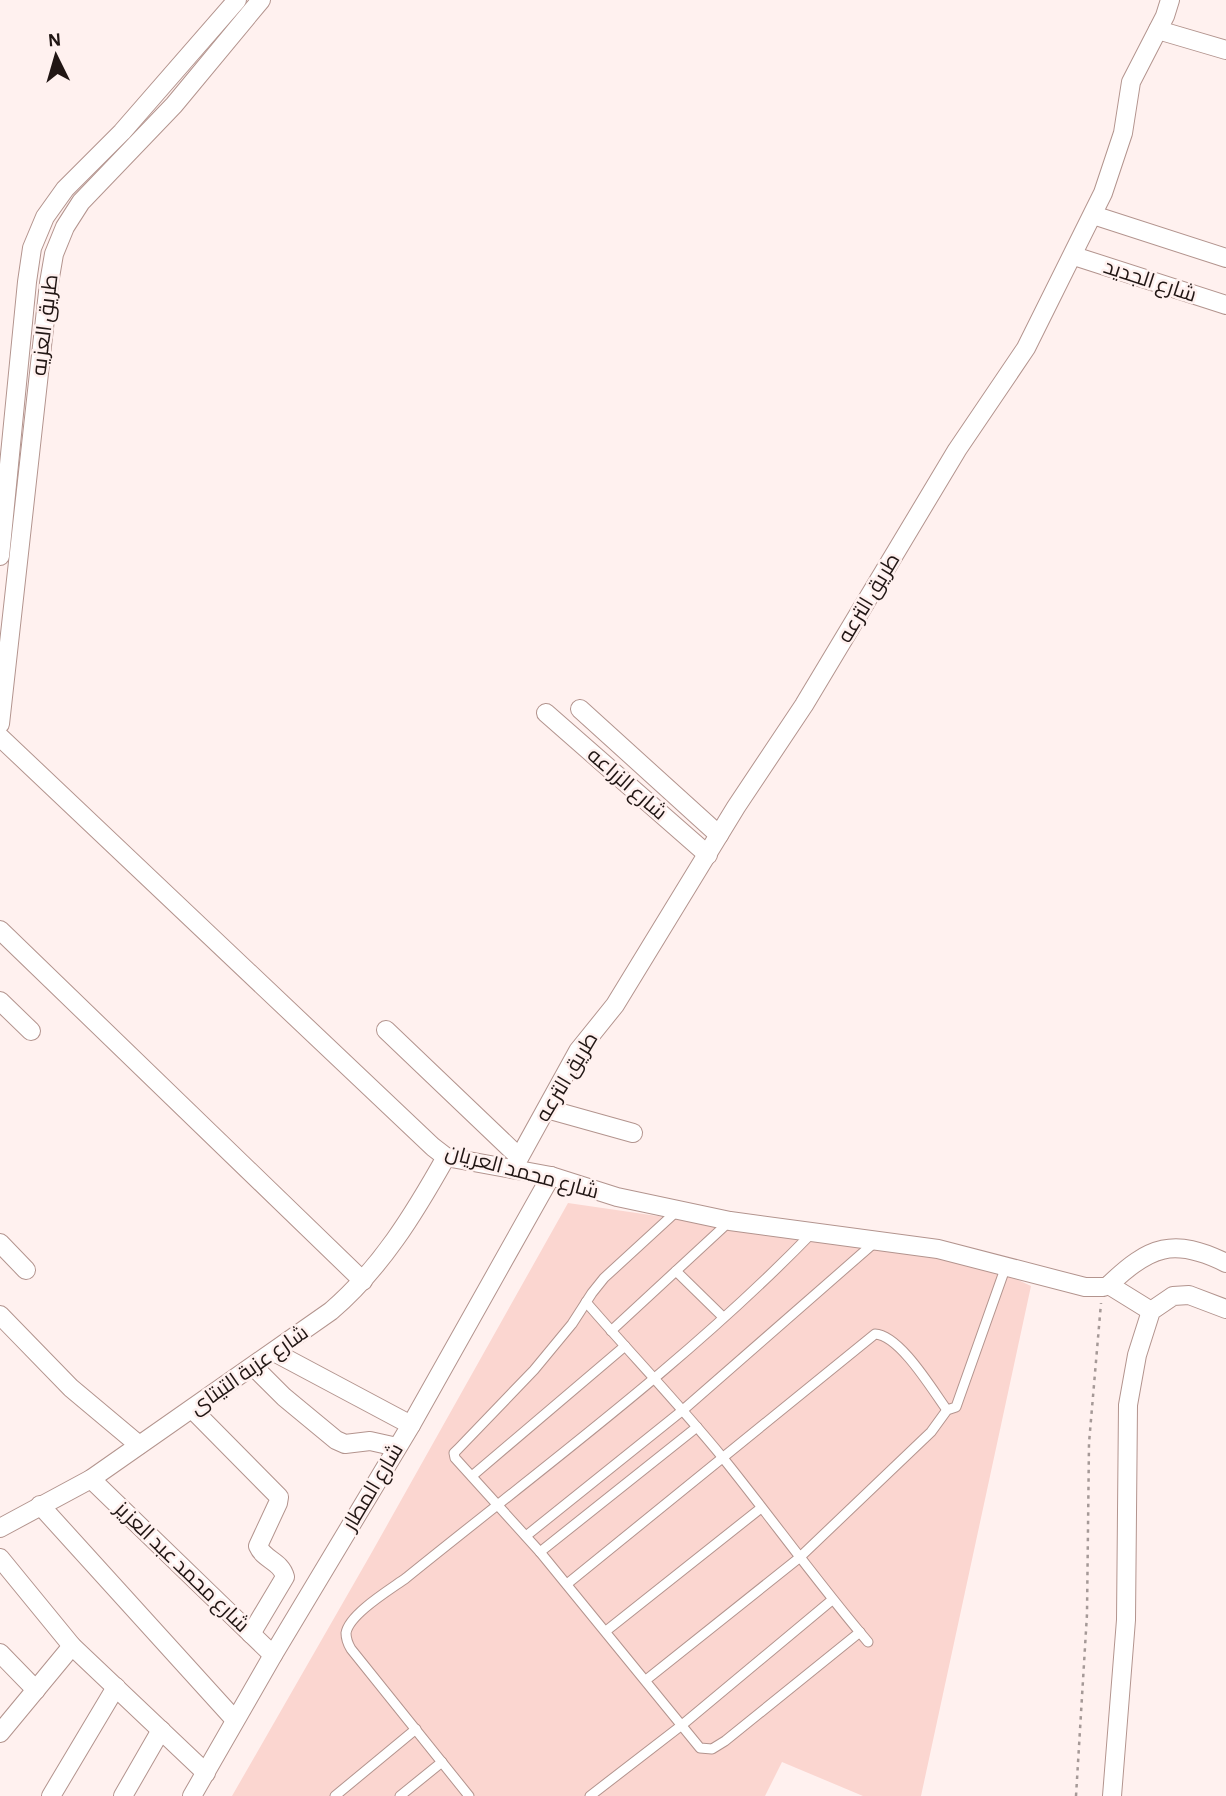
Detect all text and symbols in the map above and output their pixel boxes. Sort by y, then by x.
north arrow [21,21,91,91]
text: N [47,31,62,51]
street label: شارع الجديد [1100,256,1199,309]
street label: طريق العزيه [28,273,64,377]
street label: طريق الترعه [834,550,905,647]
street label: شارع الزراعه [581,744,671,826]
street label: طريق الترعه [532,1029,603,1126]
street label: شارع محمد العريان [442,1141,601,1205]
street label: شارع عزبة التيتاى [186,1322,314,1421]
street label: شارع المطار [338,1440,410,1536]
street label: شارع محمد عبد العزيز [108,1497,253,1638]

